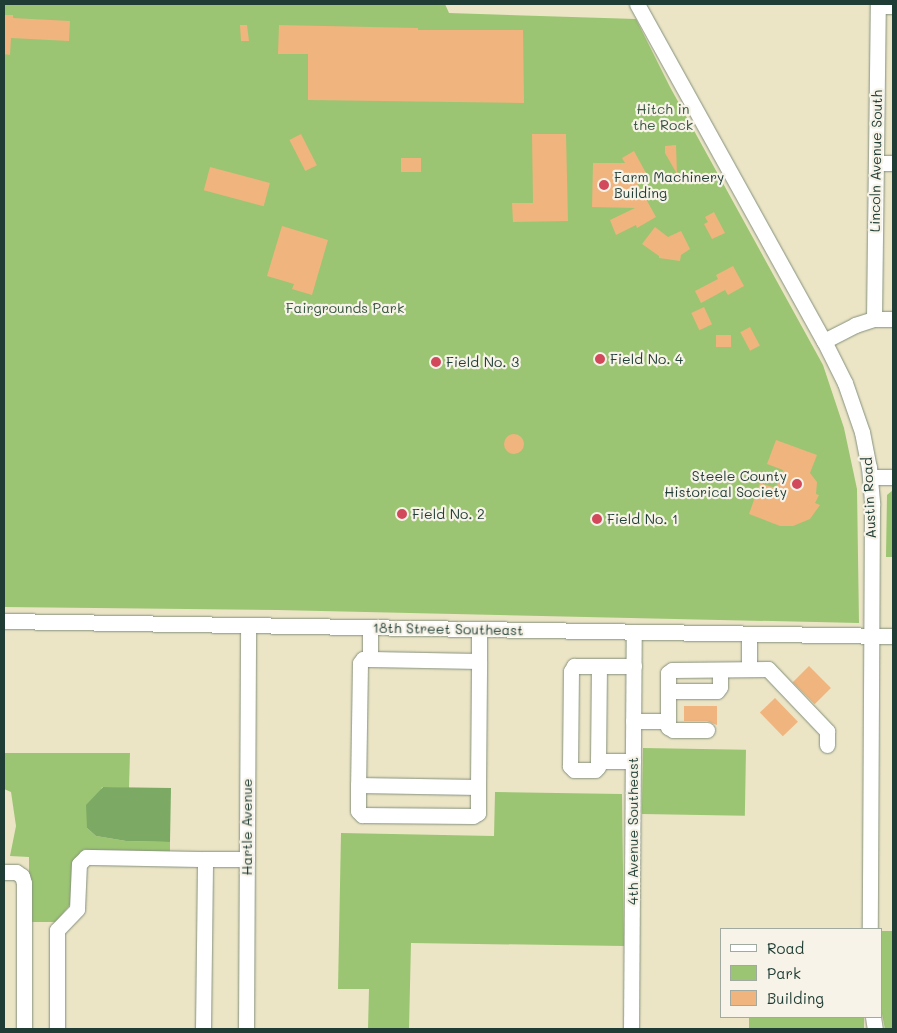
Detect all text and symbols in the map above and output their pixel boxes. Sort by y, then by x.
street label: Lincoln Avenue South [866,90,886,232]
park label: Hitch in the Rock [633,101,693,134]
place label: Farm Machinery Building [614,169,724,202]
marker: Farm Machinery Building [598,179,610,191]
park label: Fairgrounds Park [286,300,404,316]
place label: Field No. 4 [610,351,683,367]
marker: Field No. 4 [594,353,606,365]
place label: Field No. 3 [446,354,519,370]
marker: Field No. 3 [430,356,442,368]
street label: Austin Road [858,457,880,539]
place label: Steele County Historical Society [664,468,787,501]
marker: Steele County Historical Society [791,478,803,490]
place label: Field No. 2 [412,506,485,522]
marker: Field No. 2 [396,508,408,520]
place label: Field No. 1 [607,511,678,527]
marker: Field No. 1 [591,513,603,525]
street label: 18th Street Southeast [373,619,523,639]
street label: 4th Avenue Southeast [625,757,641,905]
street label: Hartle Avenue [239,779,255,875]
legend [720,928,882,1018]
text: Road [767,938,804,958]
text: Park [767,963,801,983]
text: Building [767,988,824,1008]

